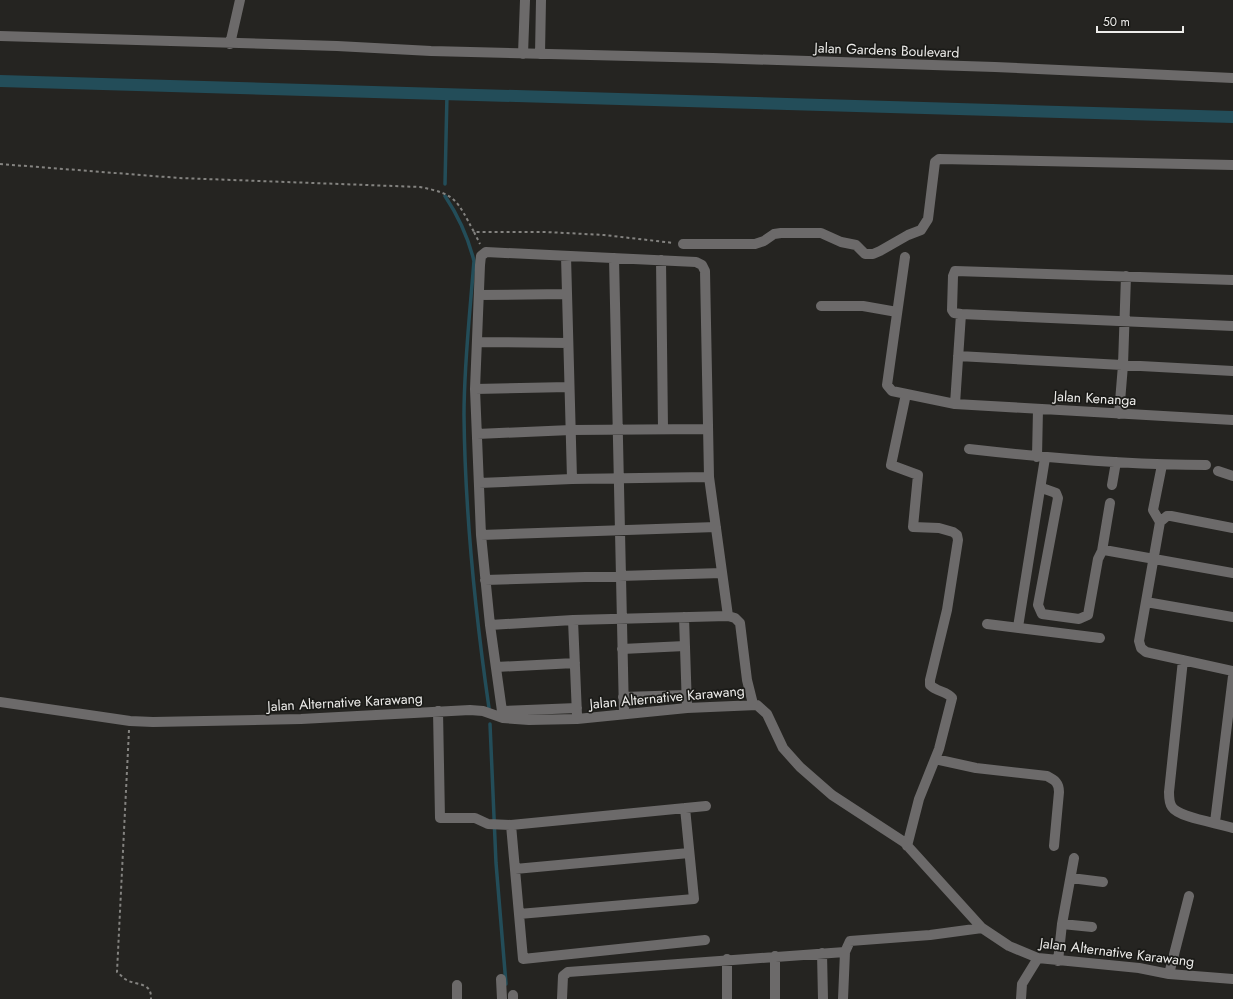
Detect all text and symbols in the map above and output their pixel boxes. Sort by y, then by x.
scale bar [1097,8,1183,34]
text: 50 m [1103,13,1130,31]
street label: Jalan Gardens Boulevard [812,37,960,63]
street label: Jalan Kenanga [1051,386,1137,410]
street label: Jalan Alternative Karawang [587,680,745,714]
street label: Jalan Alternative Karawang [265,688,423,716]
street label: Jalan Alternative Karawang [1037,932,1195,971]

